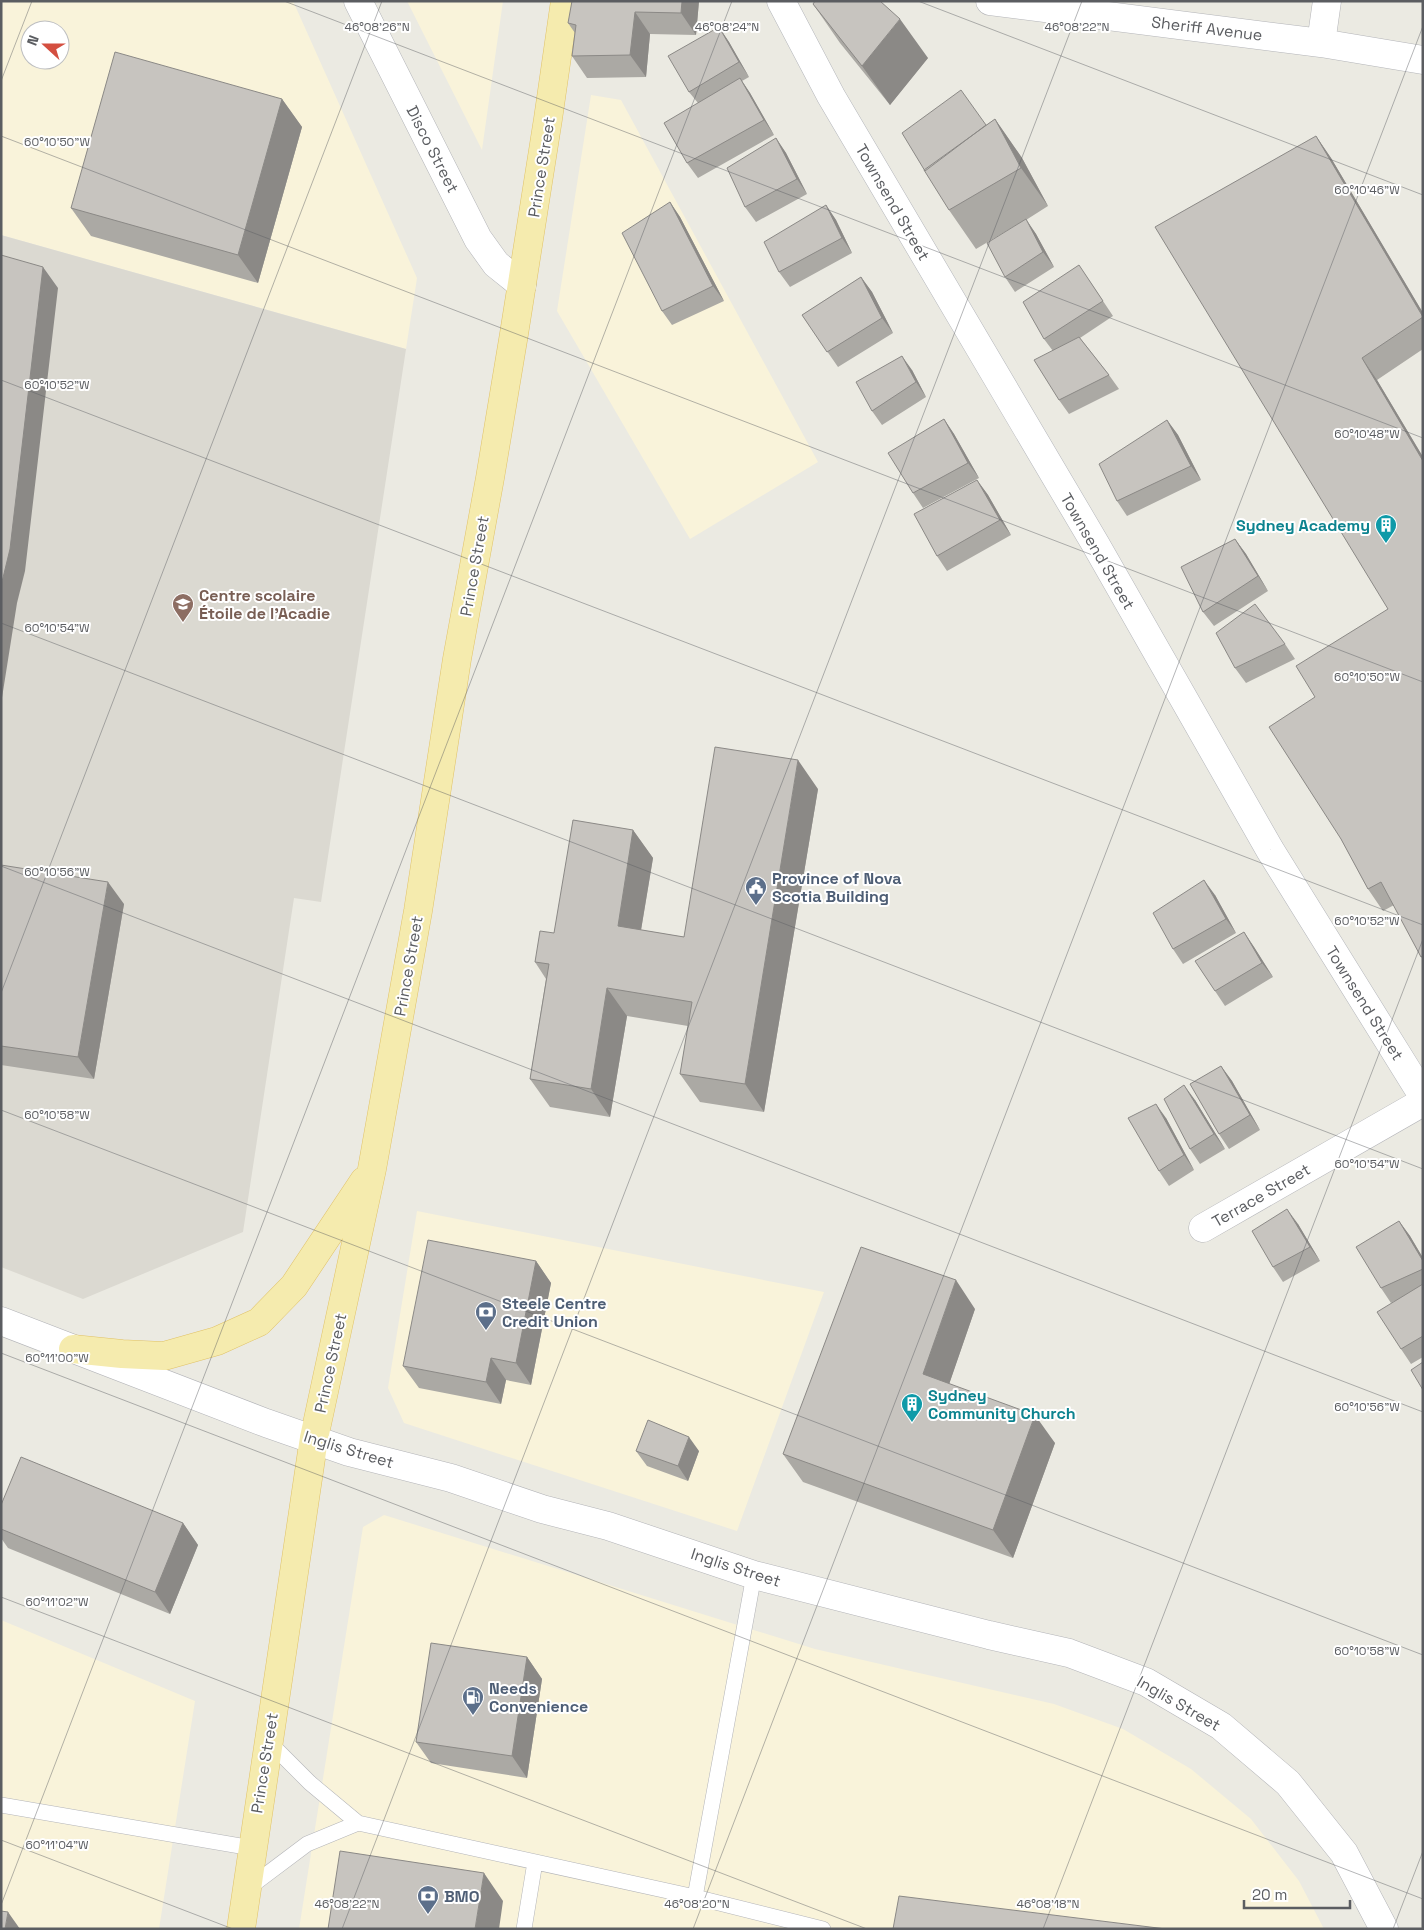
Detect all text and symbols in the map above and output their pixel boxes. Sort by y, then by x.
street label: Sheriff Avenue [1150,11,1264,46]
text: 46°08'26"N [344,19,410,35]
text: 46°08'24"N [695,19,759,35]
text: 46°08'22"N [1044,19,1110,35]
north arrow [20,20,70,70]
text: N [23,33,43,48]
street label: Disco Street [402,102,464,197]
street label: Prince Street [523,115,560,219]
text: 60°10'50"W [24,134,90,150]
street label: Townsend Street [851,140,934,264]
text: 60°10'46"W [1334,182,1400,198]
text: 60°10'52"W [24,377,90,393]
text: 60°10'48"W [1334,426,1400,442]
street label: Townsend Street [1056,489,1139,613]
building icon: Sydney Academy [1374,513,1398,544]
street label: Prince Street [455,514,494,618]
place label: Sydney Academy [1236,515,1370,536]
place label: Centre scolaire Étoile de l'Acadie [199,585,330,624]
school or university icon: Centre scolaire Étoile de l'Acadie [171,592,195,623]
text: 60°10'54"W [24,620,90,636]
text: 60°10'50"W [1334,669,1400,685]
text: 60°10'56"W [24,864,90,880]
place label: Province of Nova Scotia Building [772,868,902,907]
public building icon: Province of Nova Scotia Building [744,875,768,906]
text: 60°10'52"W [1334,913,1400,929]
street label: Prince Street [389,914,428,1018]
street label: Townsend Street [1321,942,1408,1064]
text: 60°10'58"W [24,1107,90,1123]
text: 60°10'54"W [1334,1156,1400,1172]
street label: Terrace Street [1208,1159,1314,1232]
place label: Steele Centre Credit Union [502,1293,606,1332]
bank icon: Steele Centre Credit Union [474,1300,498,1331]
street label: Prince Street [310,1311,351,1415]
text: 60°11'00"W [25,1350,89,1366]
place label: Sydney Community Church [928,1385,1076,1424]
building icon: Sydney Community Church [900,1392,924,1423]
text: 60°10'56"W [1334,1399,1400,1415]
street label: Inglis Street [301,1426,397,1473]
street label: Inglis Street [688,1543,783,1592]
text: 60°11'02"W [25,1594,89,1610]
text: 60°10'58"W [1334,1643,1400,1659]
street label: Inglis Street [1133,1671,1224,1736]
place label: Needs Convenience [489,1678,588,1717]
fuel station icon: Needs Convenience [461,1685,485,1716]
street label: Prince Street [246,1711,283,1815]
text: 60°11'04"W [25,1837,89,1853]
scale bar [1244,1878,1350,1910]
bank icon: BMO [416,1884,440,1915]
text: 20 m [1252,1885,1287,1904]
place label: BMO [444,1886,480,1907]
text: 46°08'22"N [314,1896,380,1912]
text: 46°08'20"N [664,1896,730,1912]
text: 46°08'18"N [1016,1896,1080,1912]

